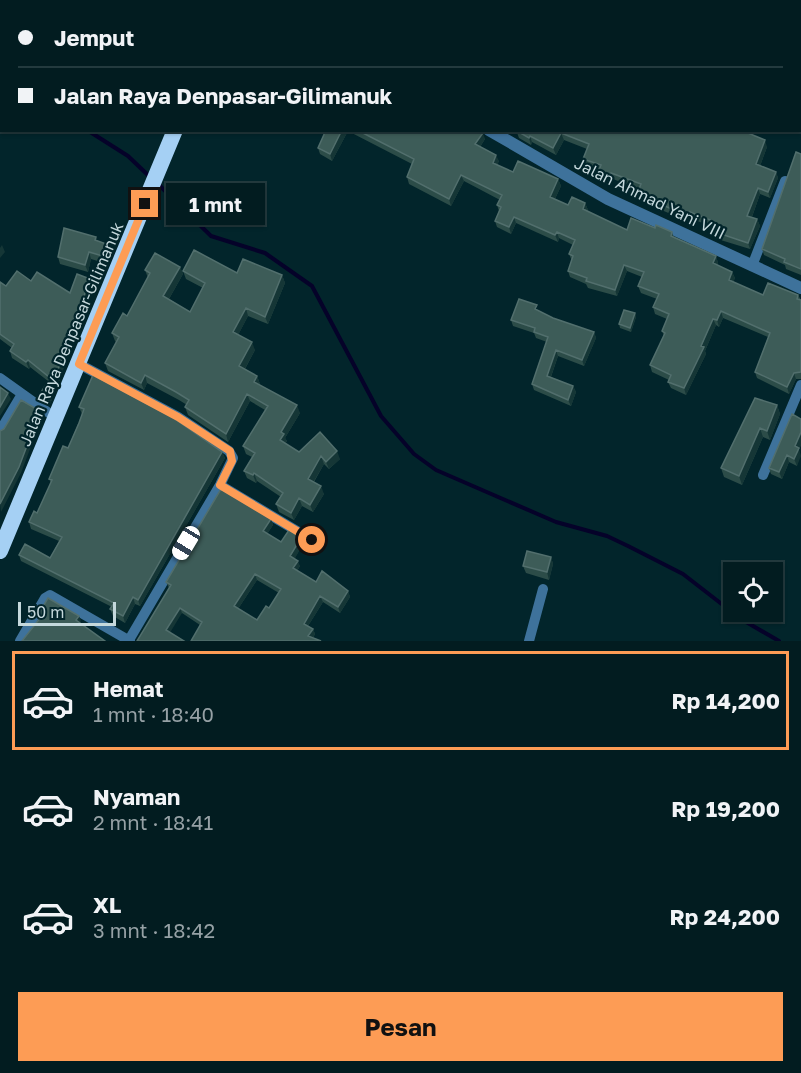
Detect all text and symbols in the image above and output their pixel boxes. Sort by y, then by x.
text: Jemput [54,24,134,51]
text: Jalan Raya Denpasar-Gilimanuk [54,82,392,109]
street label: Jalan Ahmad Yani VIII [571,153,729,243]
callout: 1 mnt [166,183,265,225]
route end [131,190,158,217]
text: 1 mnt [189,192,242,216]
street label: Jalan Raya Denpasar-Gilimanuk [15,219,127,449]
car [169,523,203,563]
route start [298,526,325,553]
map controls [723,562,783,622]
button: locate [723,562,783,622]
scale bar [18,599,116,626]
text: 50 m [27,602,64,622]
icon: car [21,674,75,728]
text: Hemat [93,675,164,702]
text: Rp 14,200 [672,687,780,714]
text: 1 mnt · 18:40 [93,702,214,726]
icon: car [21,782,75,836]
text: Nyaman [93,783,180,810]
text: Rp 19,200 [671,795,780,822]
text: 2 mnt · 18:41 [93,810,213,834]
icon: car [21,890,75,944]
text: XL [93,891,121,918]
text: Rp 24,200 [669,903,780,930]
text: 3 mnt · 18:42 [93,918,215,942]
button: Pesan [18,992,783,1061]

